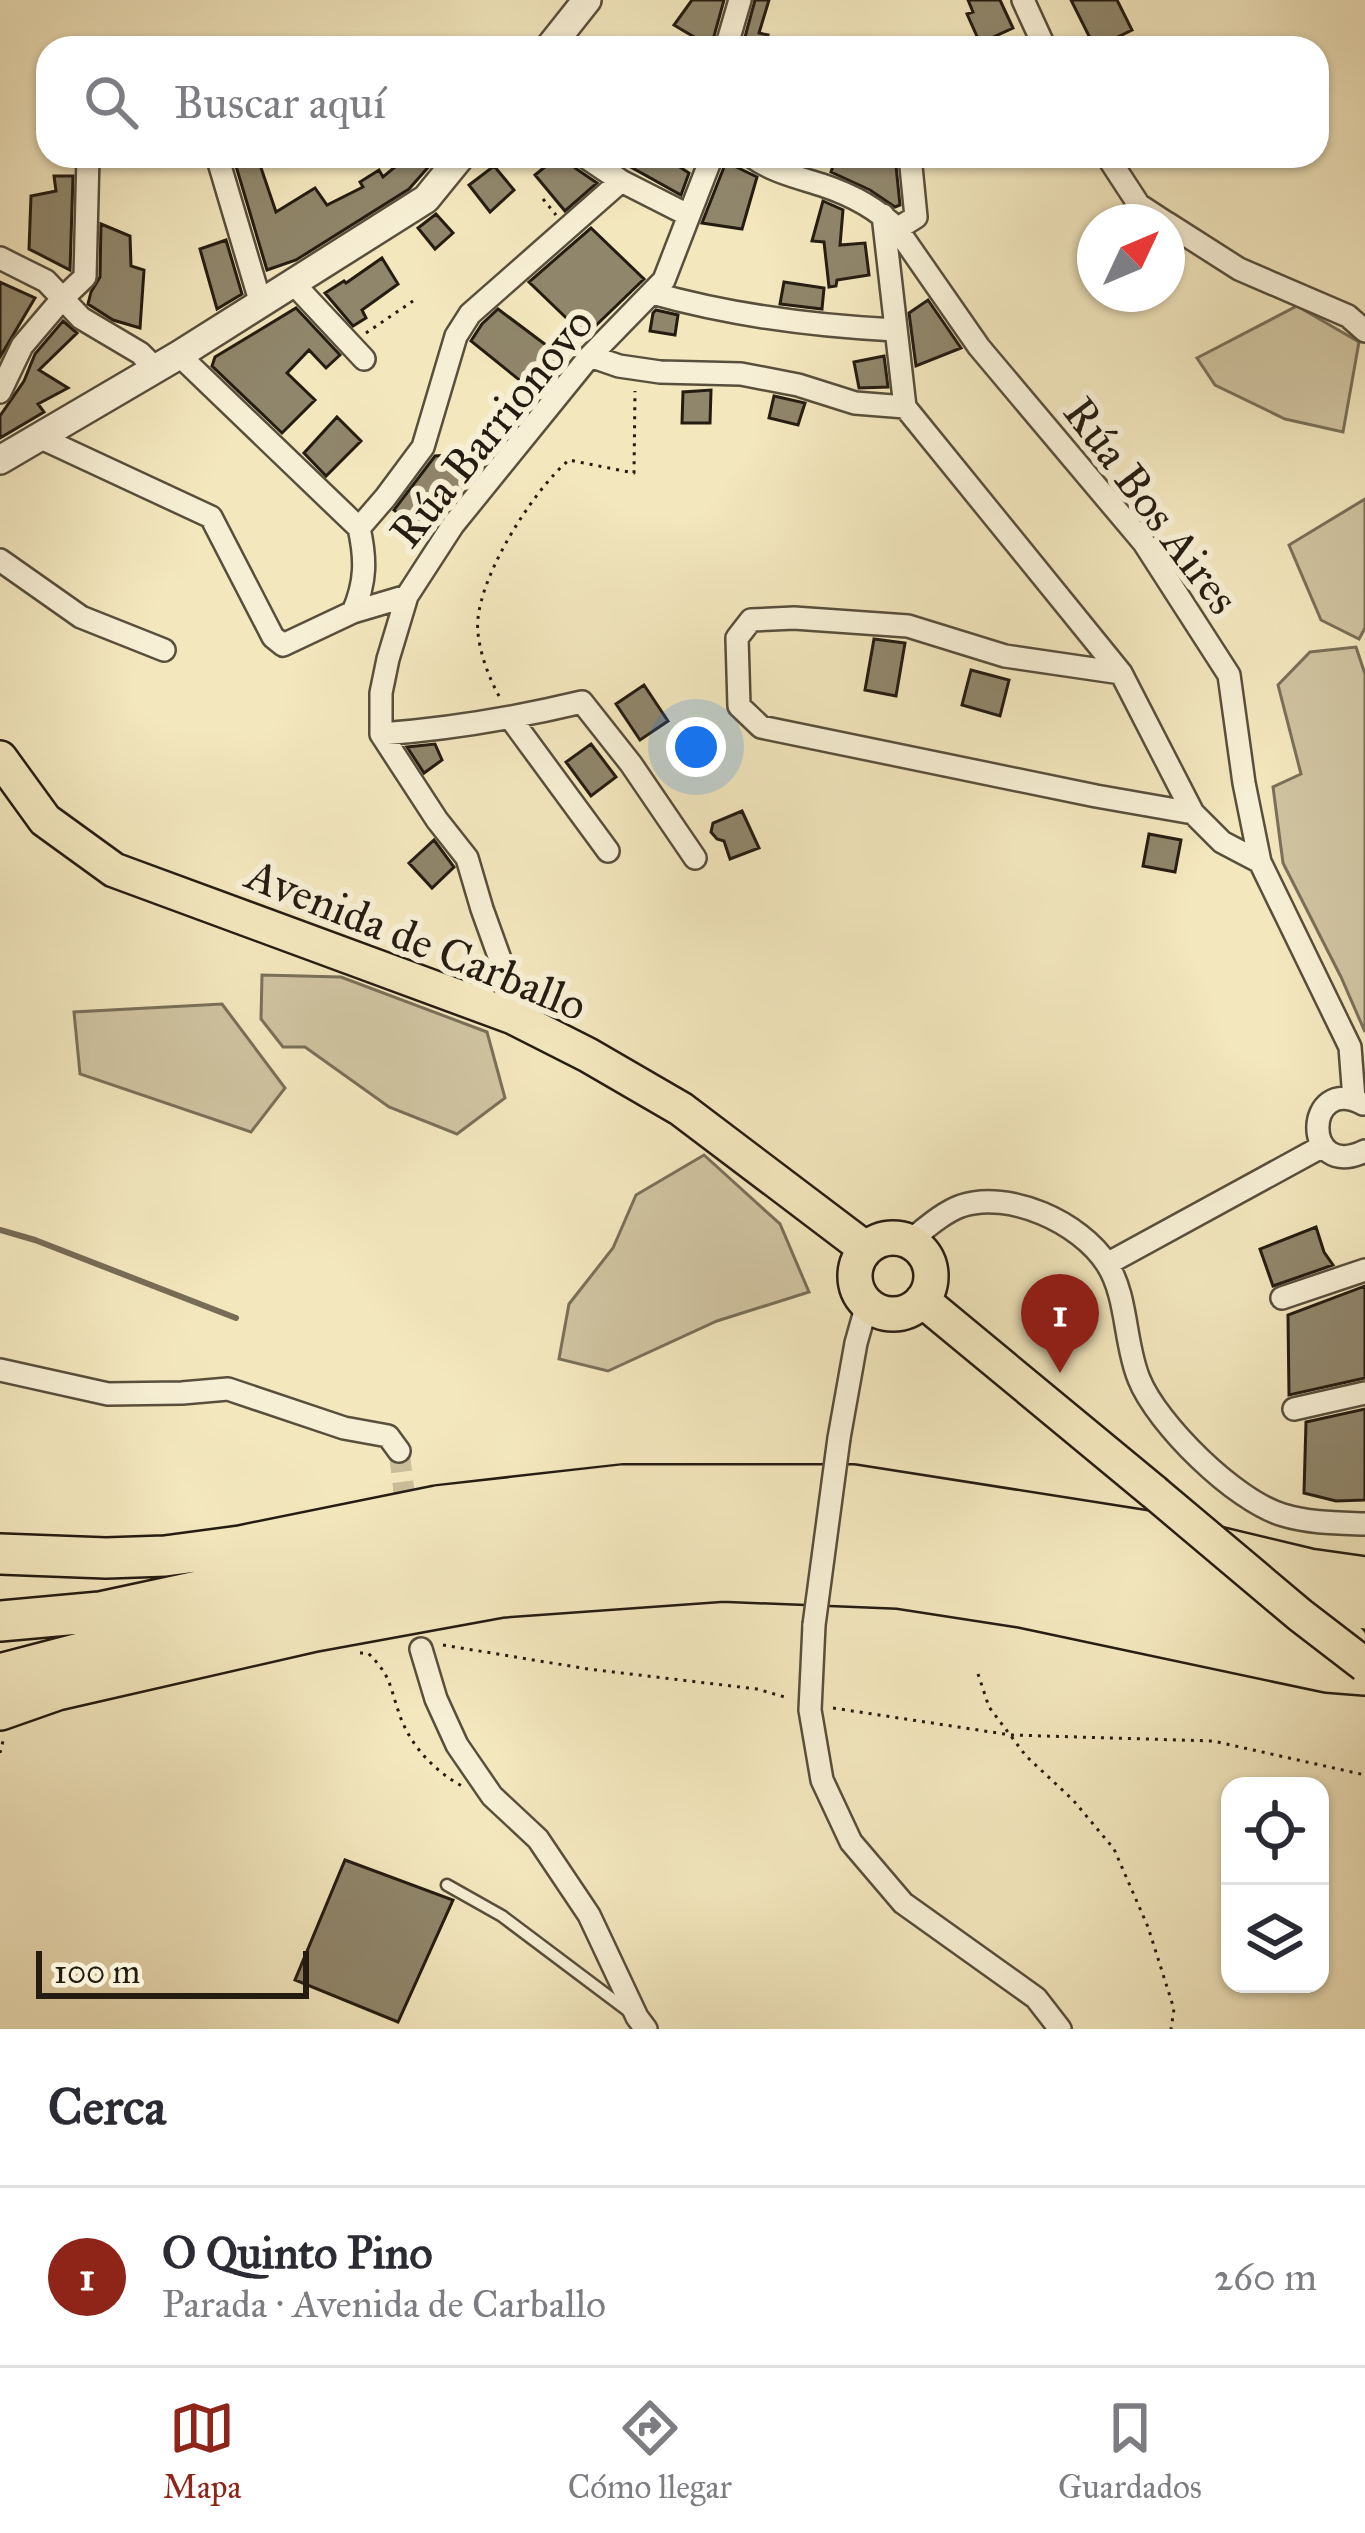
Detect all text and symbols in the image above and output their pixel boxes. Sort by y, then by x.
search box [36,36,1329,168]
icon: search [78,69,144,135]
text: Buscar aquí [174,75,386,130]
north arrow [1077,204,1185,312]
street label: Rúa Barrionovo [378,296,605,558]
street label: Rúa Bos Aires [1052,386,1251,625]
your location [666,717,726,777]
street label: Avenida de Carballo [237,845,595,1033]
pin: 1 [1021,1274,1099,1373]
map controls [1221,1777,1329,1993]
button: locate [1221,1777,1329,1885]
button: layers [1221,1885,1329,1993]
scale bar [36,1945,309,1998]
text: 100 m [54,1952,140,1992]
text: Cerca [48,2076,166,2138]
text: O Quinto Pino [162,2225,432,2280]
text: 1 [79,2253,95,2301]
text: 260 m [1214,2253,1317,2301]
text: Parada · Avenida de Carballo [162,2280,606,2328]
tab: Mapa [163,2395,242,2507]
tab: Cómo llegar [568,2395,732,2507]
tab: Guardados [1058,2395,1202,2507]

